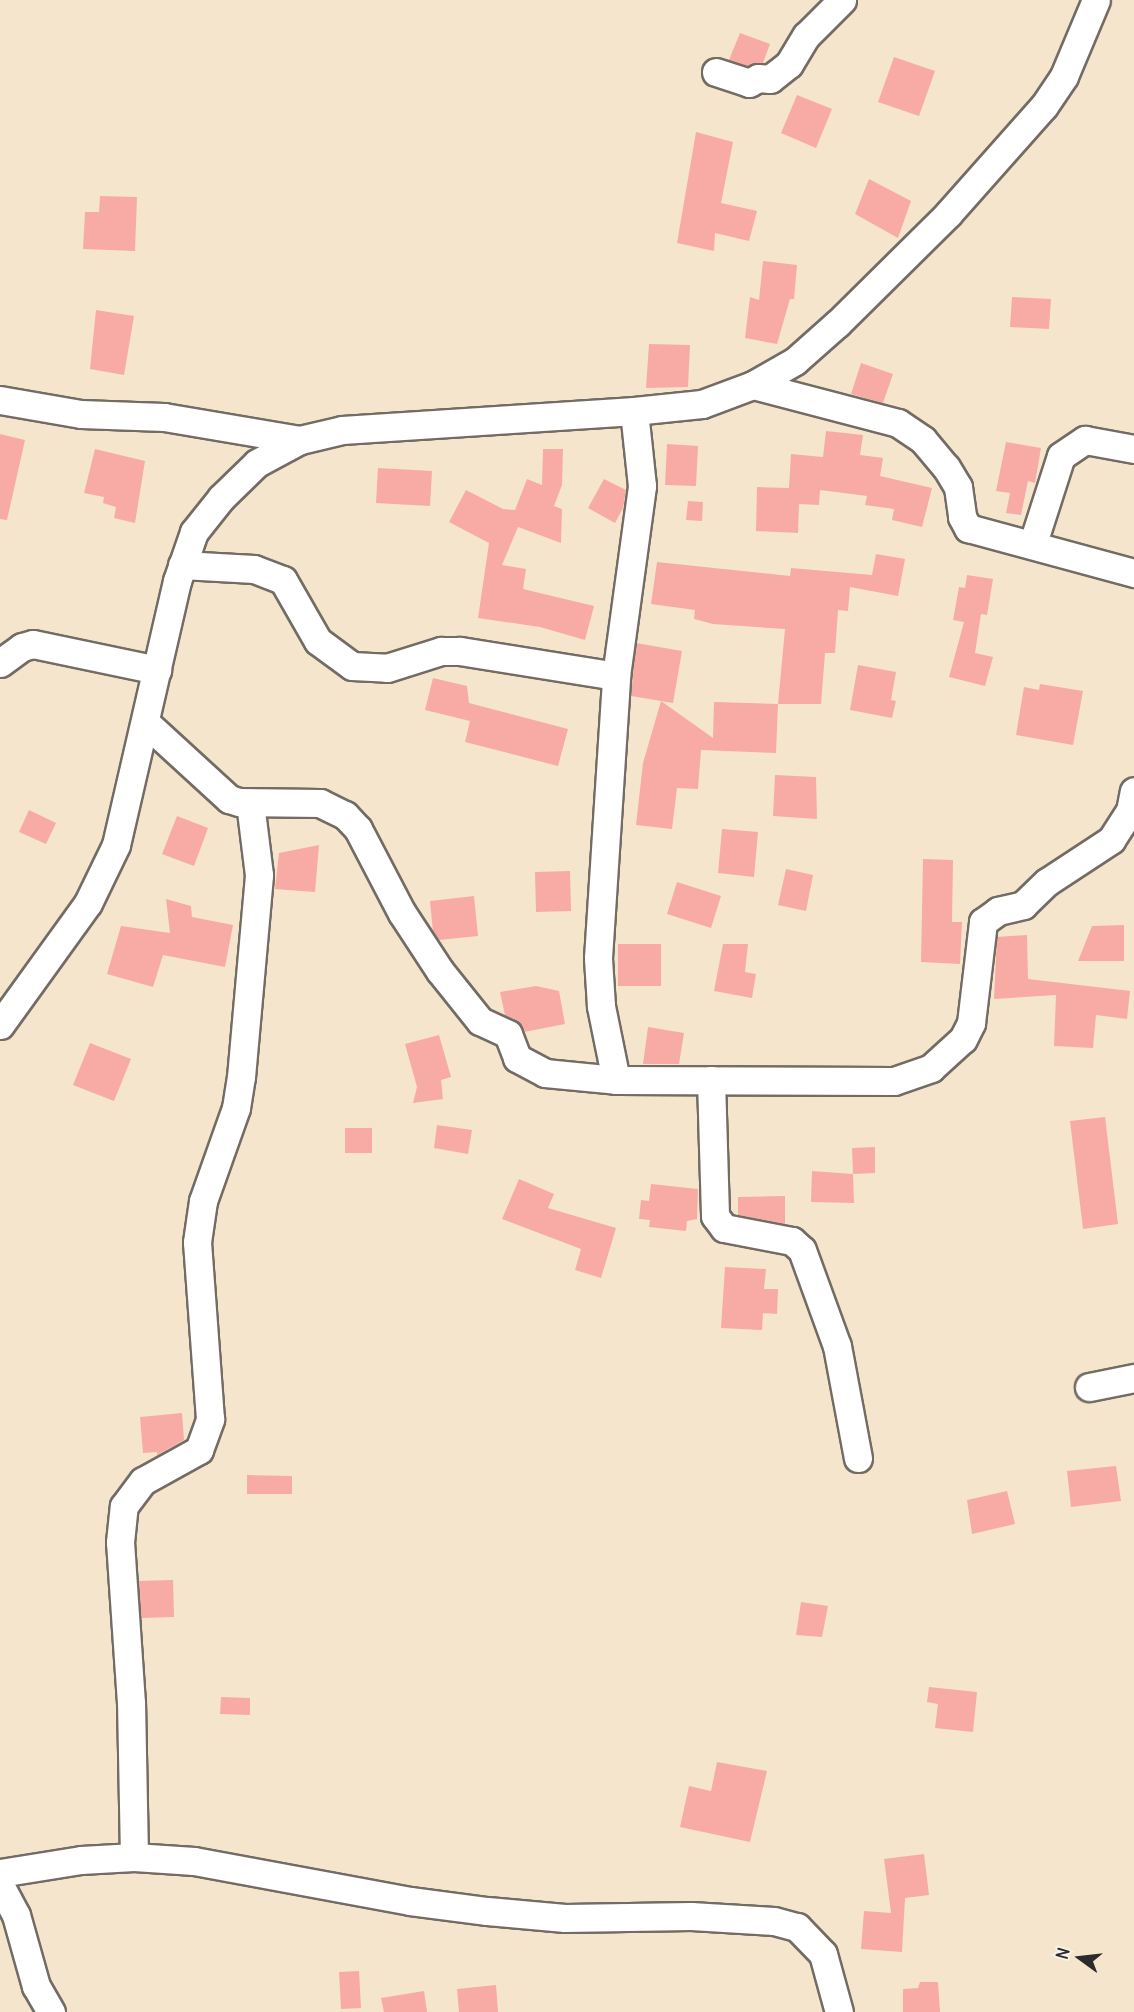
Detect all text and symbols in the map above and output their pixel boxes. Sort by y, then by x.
north arrow [1050,1928,1110,1988]
text: N [1052,1945,1074,1961]

